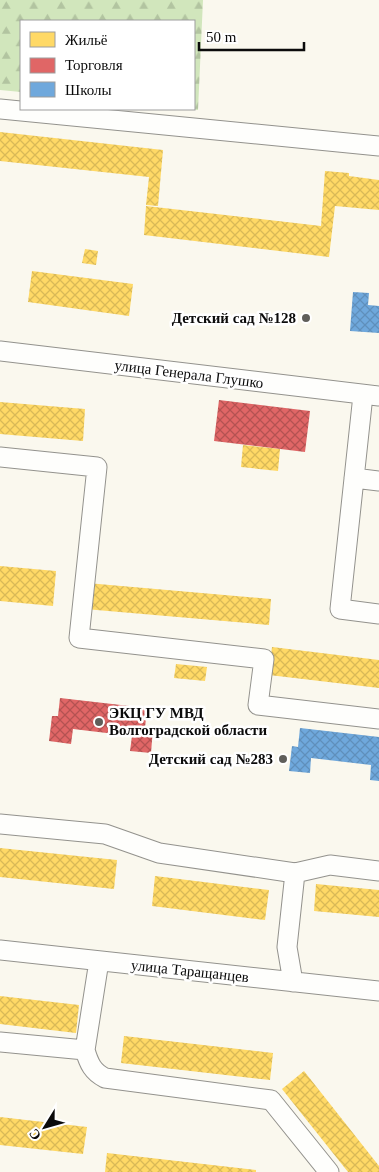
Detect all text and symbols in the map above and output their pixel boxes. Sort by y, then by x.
legend [20,20,195,110]
scale bar [199,20,304,52]
text: 50 m [206,29,237,45]
text: Жильё [65,32,108,48]
text: Торговля [65,57,123,73]
text: Школы [65,82,112,98]
place label: Детский сад №128 [172,310,296,326]
marker: Детский сад №128 [300,312,312,324]
street label: улица Генерала Глушко [114,357,264,391]
place label: ЭКЦ ГУ МВД Волгоградской области [109,705,267,738]
marker: ЭКЦ ГУ МВД Волгоградской области [93,716,105,728]
place label: Детский сад №283 [149,751,273,767]
marker: Детский сад №283 [277,753,289,765]
street label: улица Таращанцев [130,957,250,985]
north arrow [20,1102,70,1152]
text: С [26,1126,44,1143]

